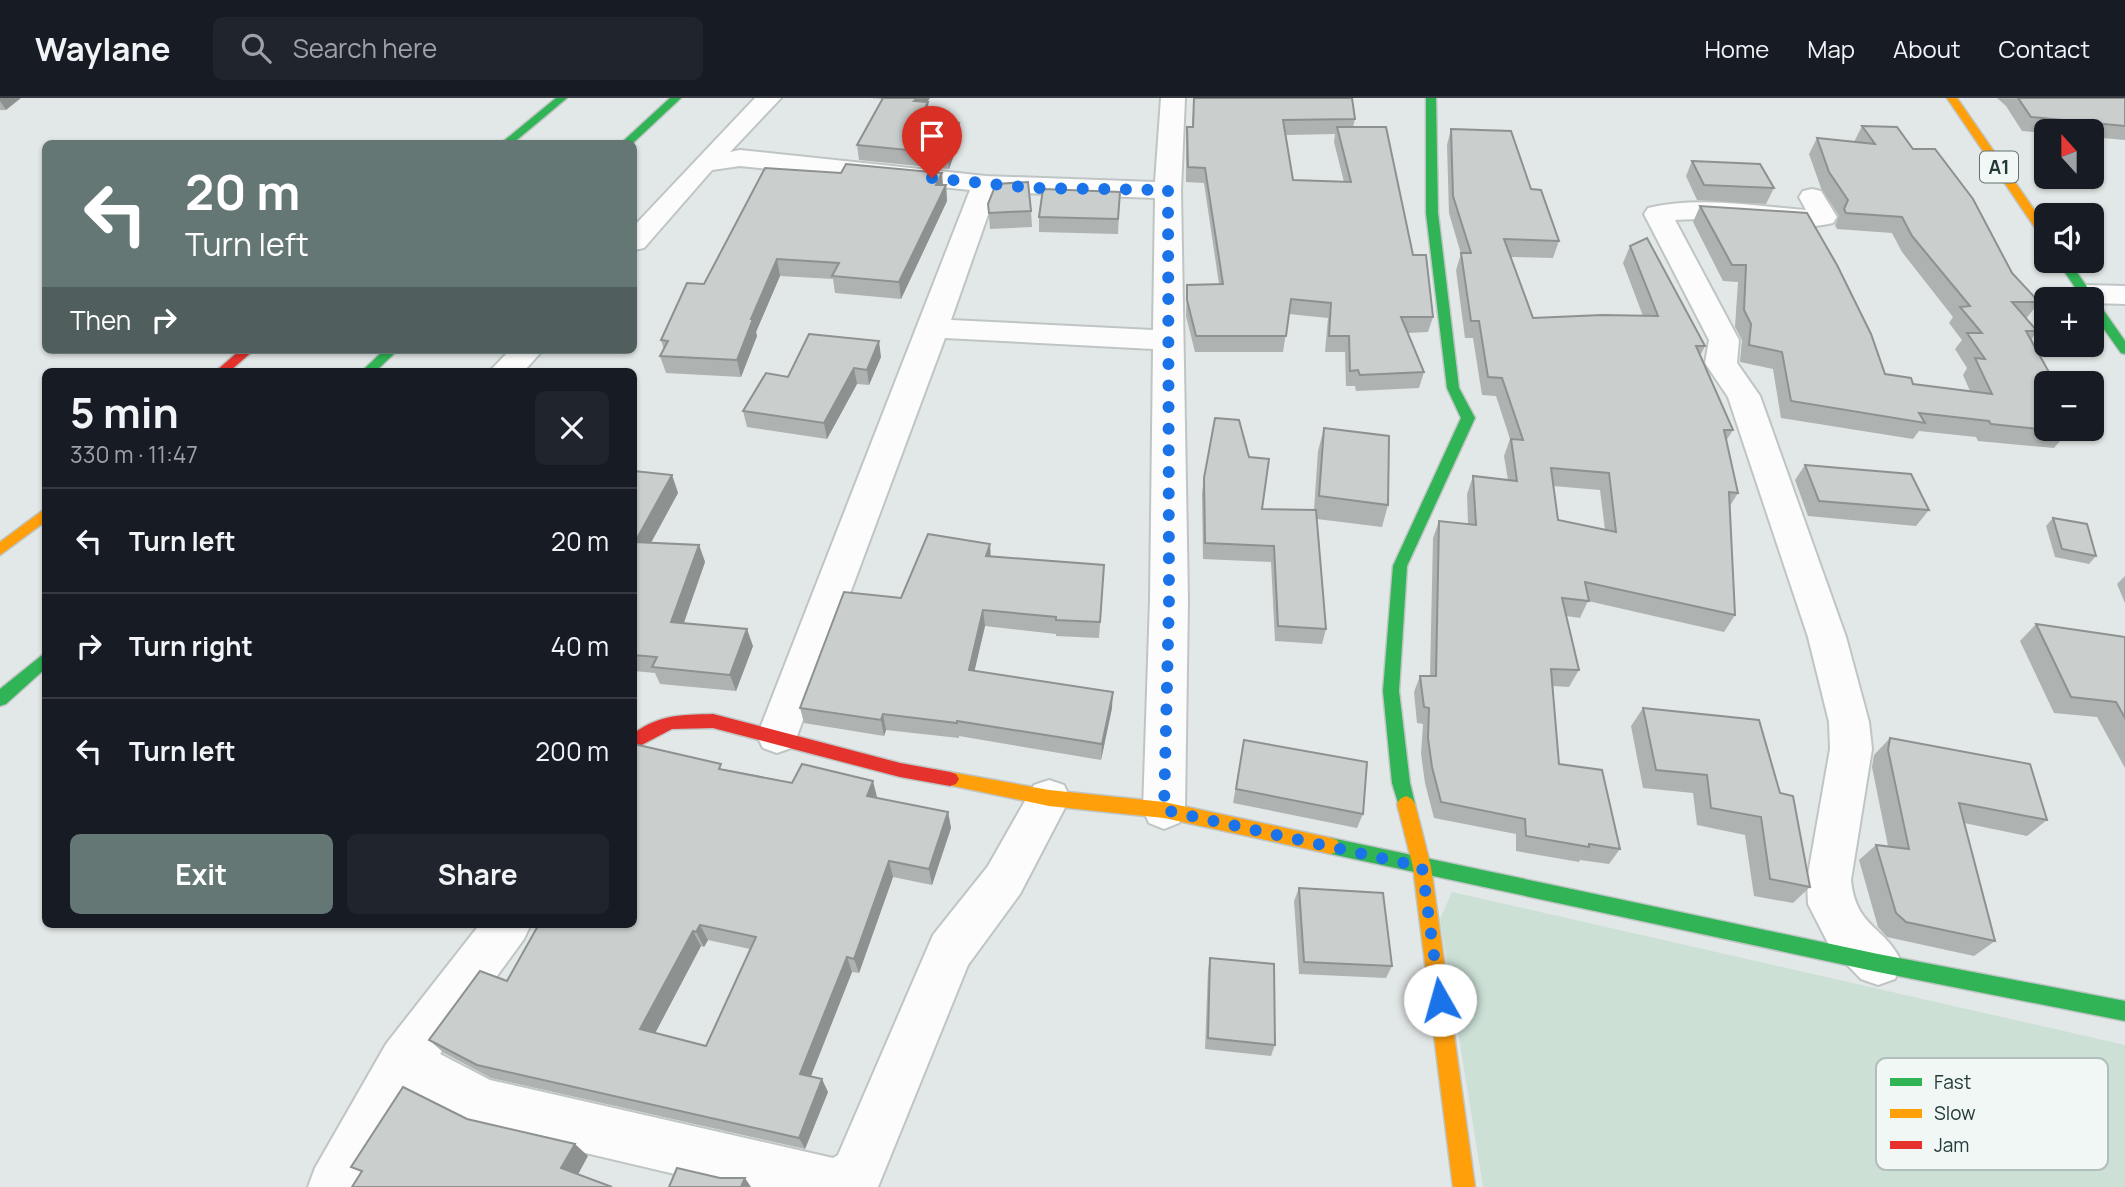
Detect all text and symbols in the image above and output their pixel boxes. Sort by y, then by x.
search box [213,17,703,80]
text: Waylane [35,26,171,71]
icon: search [237,29,275,67]
text: Search here [293,30,437,66]
text: Home [1704,32,1769,65]
text: Map [1807,32,1855,65]
text: About [1893,32,1961,65]
text: Contact [1999,32,2090,65]
pin [902,106,962,178]
icon: arrive [913,117,951,155]
north arrow [2034,119,2104,189]
map controls [2034,119,2104,441]
road number: A1 [1980,152,2018,183]
text: 20 m [185,158,300,225]
icon: left [70,168,161,259]
button: sound [2034,203,2104,273]
text: Turn left [185,222,309,266]
button: + [2034,287,2104,357]
icon: right [145,301,183,339]
text: Then [70,302,131,338]
button: − [2034,371,2104,441]
text: 5 min [70,383,179,441]
button: close [535,391,609,465]
text: 330 m · 11:47 [70,438,198,470]
icon: left [70,522,108,560]
text: Turn left [129,523,236,559]
text: 20 m [551,523,609,559]
icon: right [70,627,108,665]
text: Turn right [129,628,253,664]
text: 40 m [551,628,609,664]
icon: left [70,732,108,770]
text: Turn left [129,733,236,769]
text: 200 m [535,733,609,769]
button: Exit [70,834,333,914]
button: Share [347,834,609,914]
position arrow [1403,963,1477,1037]
legend [1876,1058,2108,1170]
text: Fast [1934,1069,1971,1095]
text: Slow [1934,1100,1976,1126]
text: Jam [1934,1132,1969,1158]

